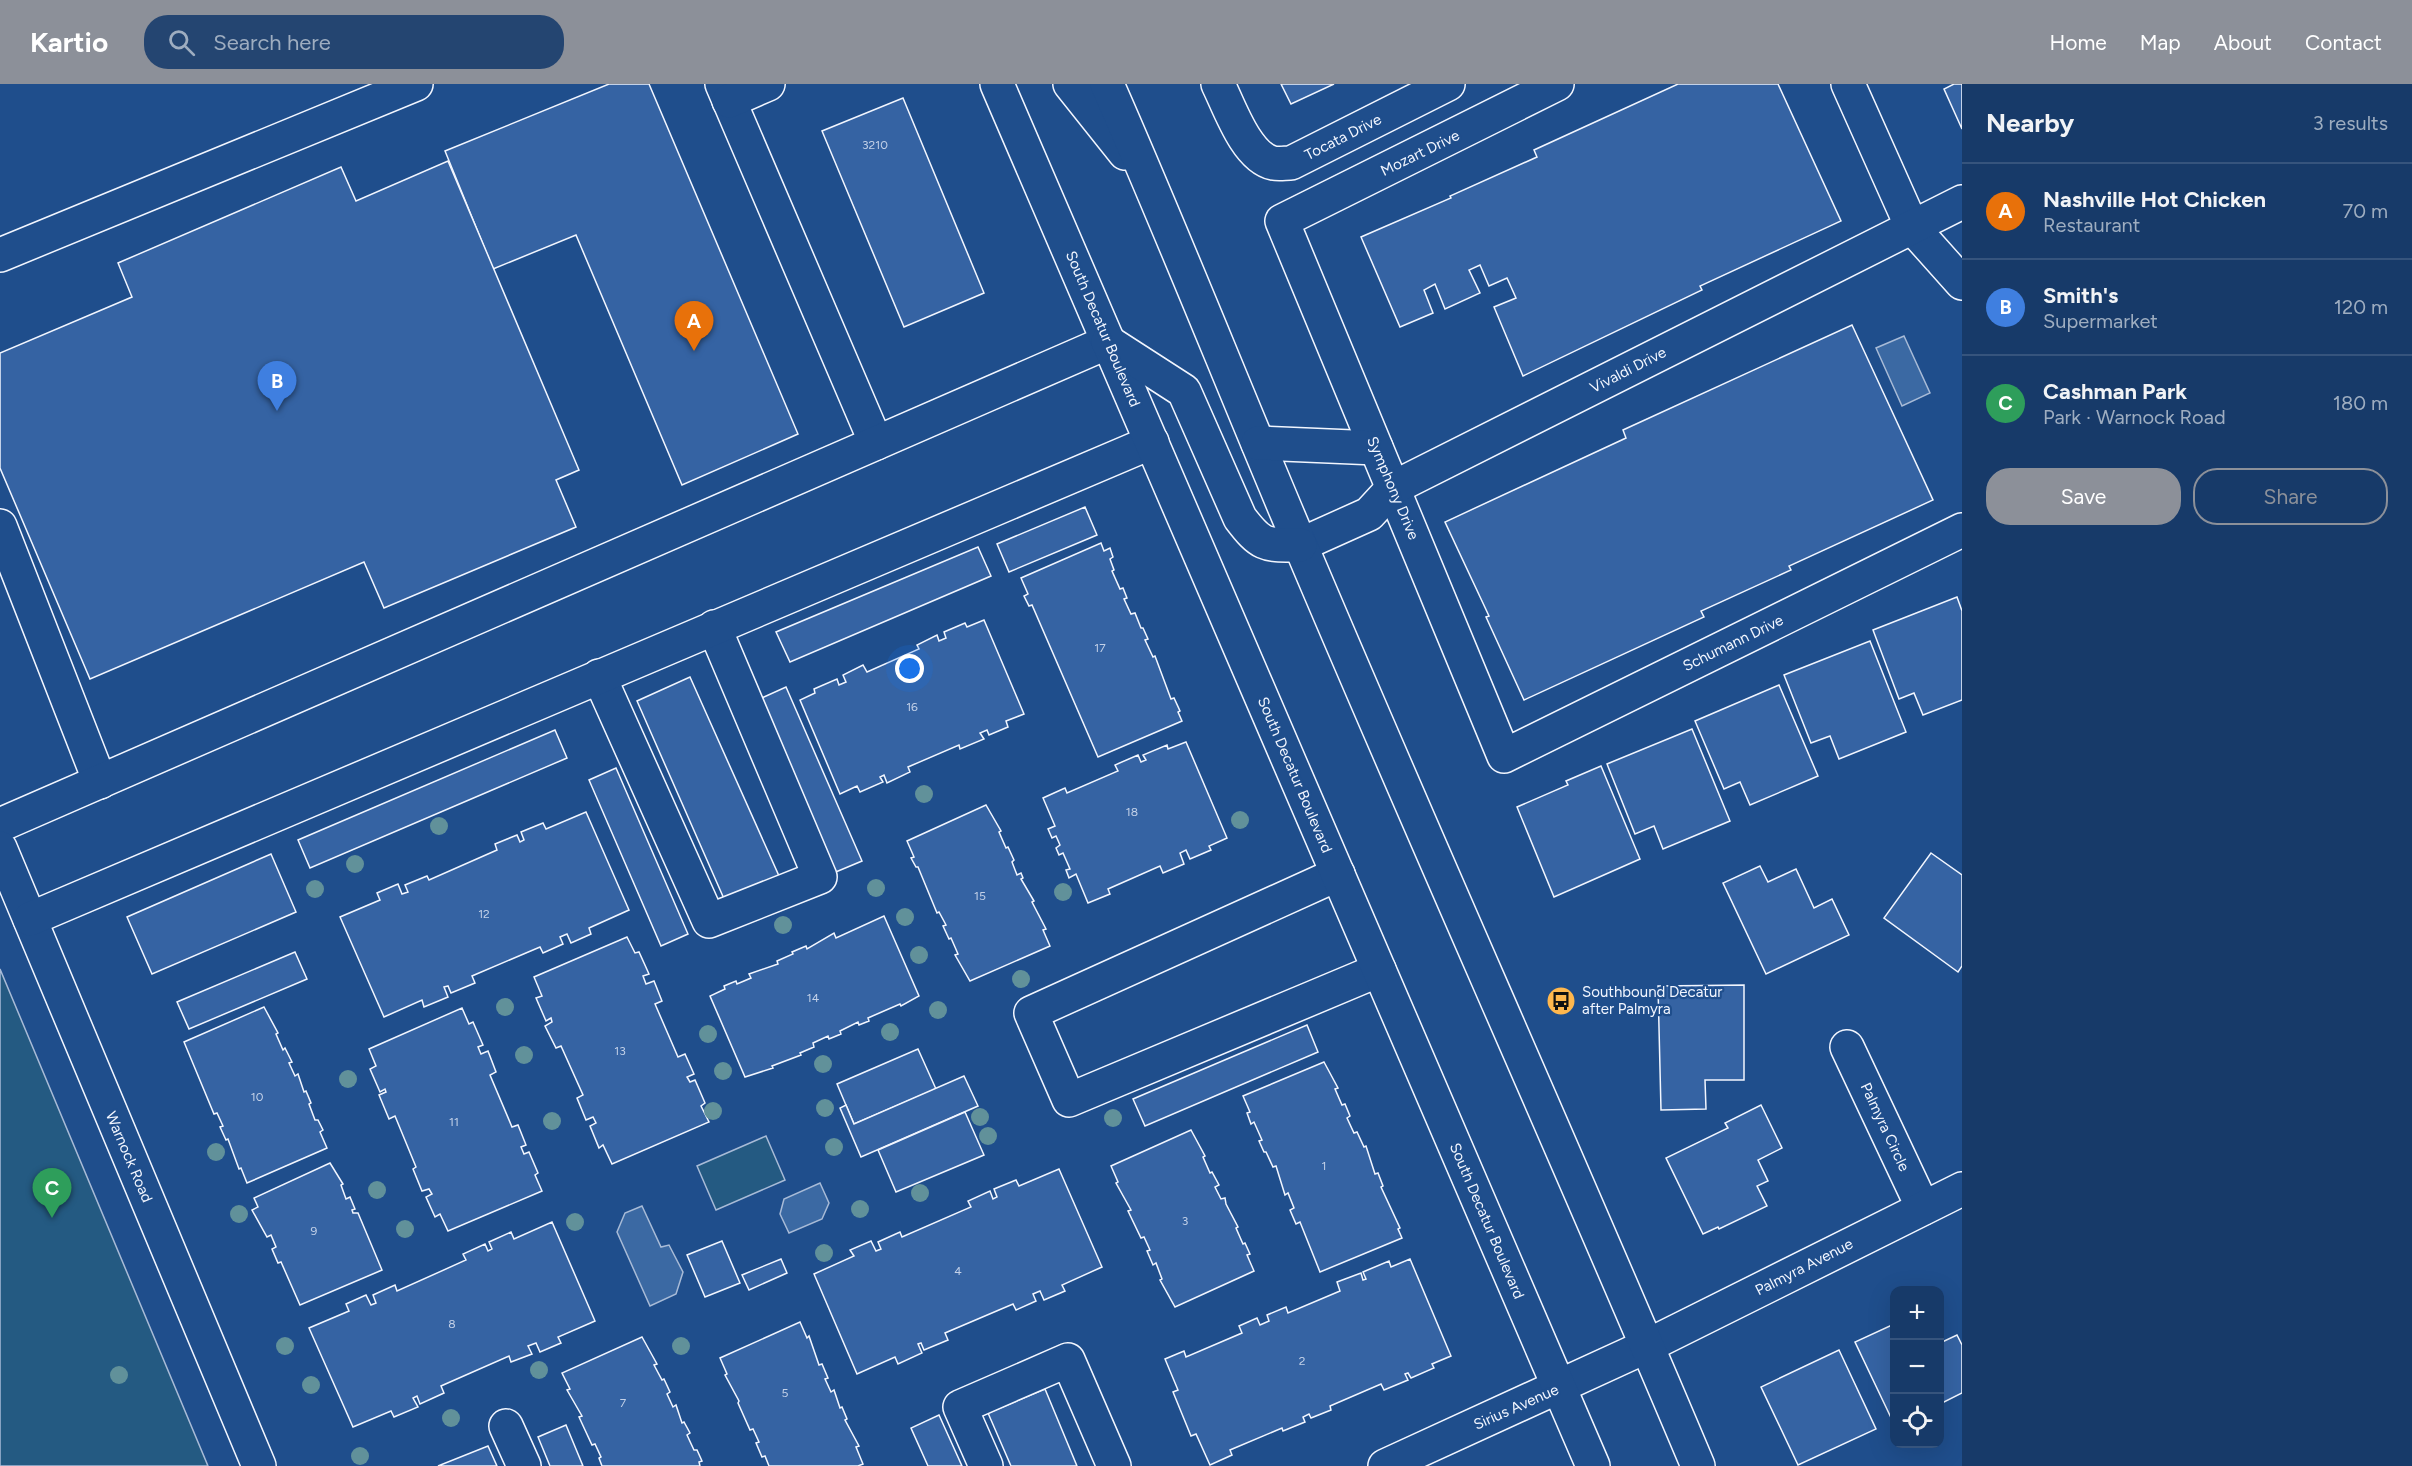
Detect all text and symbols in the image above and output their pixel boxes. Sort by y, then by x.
search box [144,15,564,69]
text: Kartio [30,25,108,59]
icon: search [165,26,198,59]
text: Search here [213,29,331,56]
text: Home [2050,30,2107,55]
text: Map [2140,30,2181,55]
text: About [2214,30,2272,55]
text: Contact [2305,30,2382,55]
text: Nearby [1986,107,2074,139]
street label: Tocata Drive [1302,110,1384,164]
text: 3 results [2313,111,2388,135]
street label: Mozart Drive [1378,126,1462,180]
house number: 3210 [862,138,888,152]
text: Nashville Hot Chicken [2043,186,2266,213]
text: A [1998,199,2013,223]
text: 70 m [2342,199,2388,223]
text: Restaurant [2043,213,2140,237]
street label: South Decatur Boulevard [1062,248,1144,410]
text: Smith's [2043,282,2118,309]
text: B [1999,295,2012,319]
text: 120 m [2334,295,2388,319]
pin: A [674,302,714,351]
text: Supermarket [2043,309,2158,333]
street label: Vivaldi Drive [1587,343,1669,397]
pin: B [258,362,296,411]
text: Cashman Park [2043,378,2187,405]
text: C [1998,391,2013,415]
text: 180 m [2333,391,2388,415]
text: Park · Warnock Road [2043,405,2226,429]
street label: Symphony Drive [1363,434,1423,542]
button: Save [1986,468,2181,525]
button: Share [2193,468,2388,525]
street label: Schumann Drive [1680,611,1786,675]
house number: 17 [1094,641,1106,655]
your location [895,654,924,683]
street label: South Decatur Boulevard [1254,694,1336,856]
house number: 16 [906,700,918,714]
house number: 18 [1126,805,1138,819]
house number: 15 [974,889,986,903]
house number: 12 [478,907,490,921]
place label: Southbound Decatur after Palmyra [1582,983,1722,1018]
bus stop icon: Southbound Decatur after Palmyra [1545,985,1577,1017]
house number: 14 [807,991,820,1005]
house number: 13 [614,1044,626,1058]
street label: Palmyra Circle [1857,1080,1913,1174]
house number: 10 [251,1090,264,1104]
street label: Warnock Road [102,1109,156,1205]
house number: 11 [449,1115,459,1129]
street label: South Decatur Boulevard [1446,1140,1528,1302]
house number: 1 [1322,1159,1326,1173]
pin: C [32,1168,72,1218]
house number: 3 [1182,1214,1188,1228]
house number: 9 [311,1224,318,1238]
street label: Palmyra Avenue [1752,1235,1856,1299]
house number: 4 [954,1264,962,1278]
map controls [1890,1286,1944,1448]
button: + [1890,1286,1944,1340]
house number: 8 [448,1317,456,1331]
button: − [1890,1340,1944,1394]
house number: 2 [1299,1354,1305,1368]
street label: Sirius Avenue [1471,1380,1561,1434]
house number: 5 [782,1386,789,1400]
button: locate [1890,1394,1944,1448]
house number: 7 [620,1396,627,1410]

